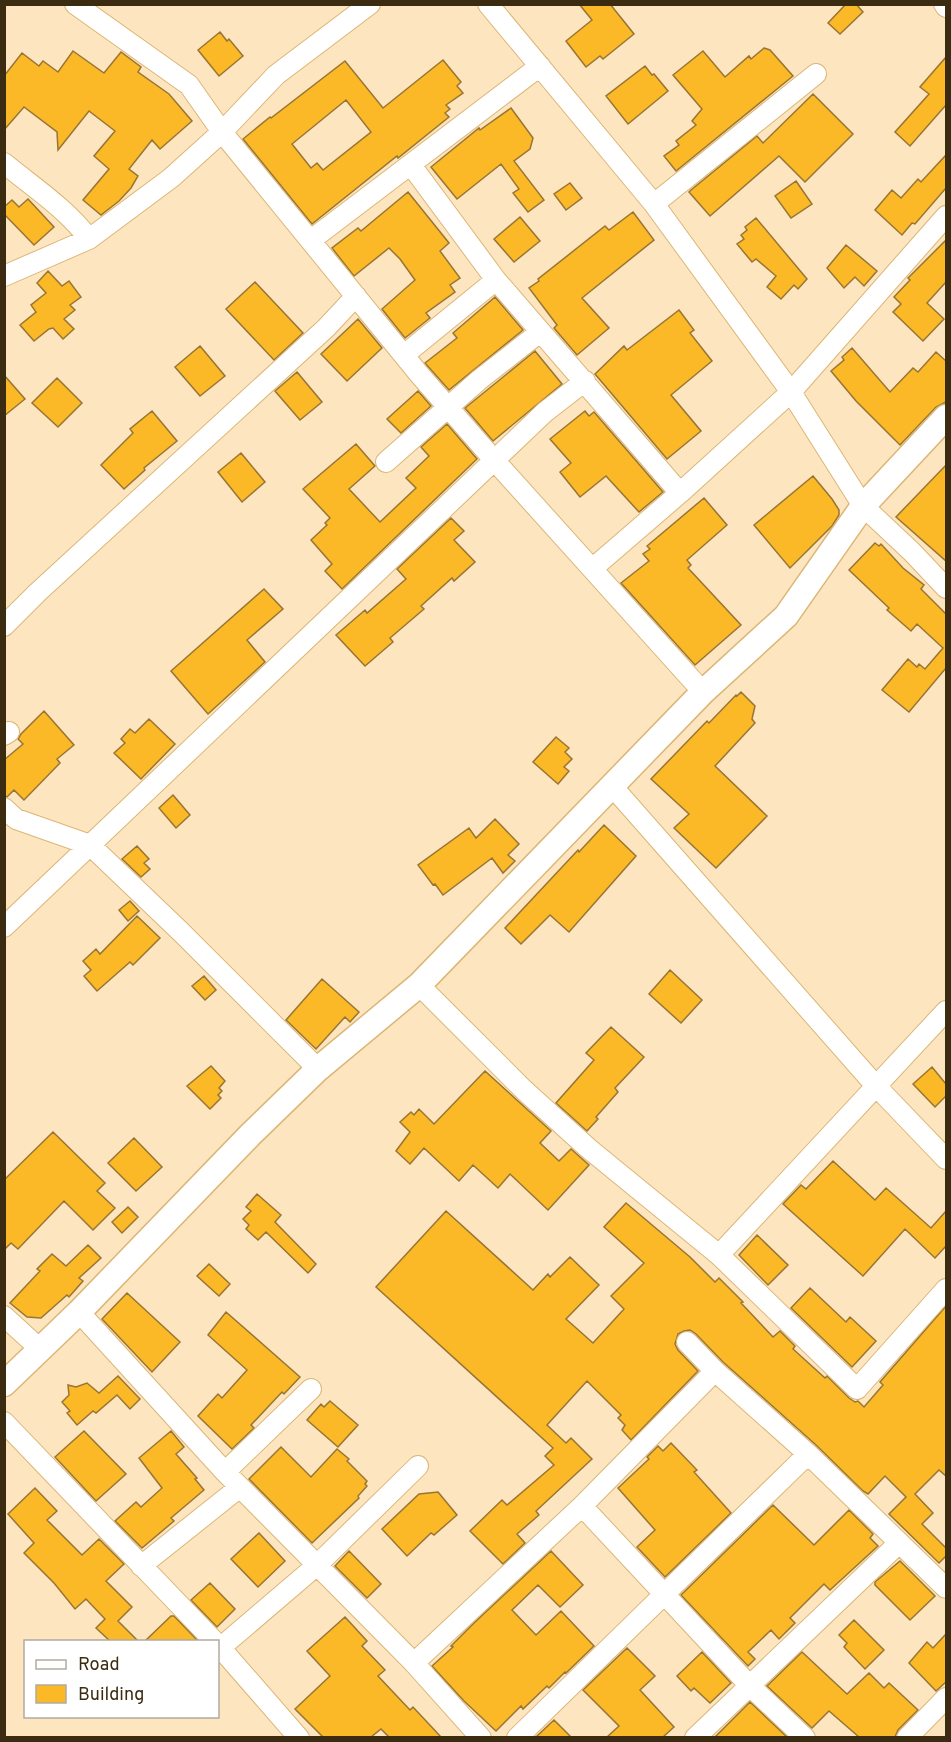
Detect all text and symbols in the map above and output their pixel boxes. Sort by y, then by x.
legend [24,1640,219,1718]
text: Road [78,1654,120,1677]
text: Building [78,1684,144,1707]

